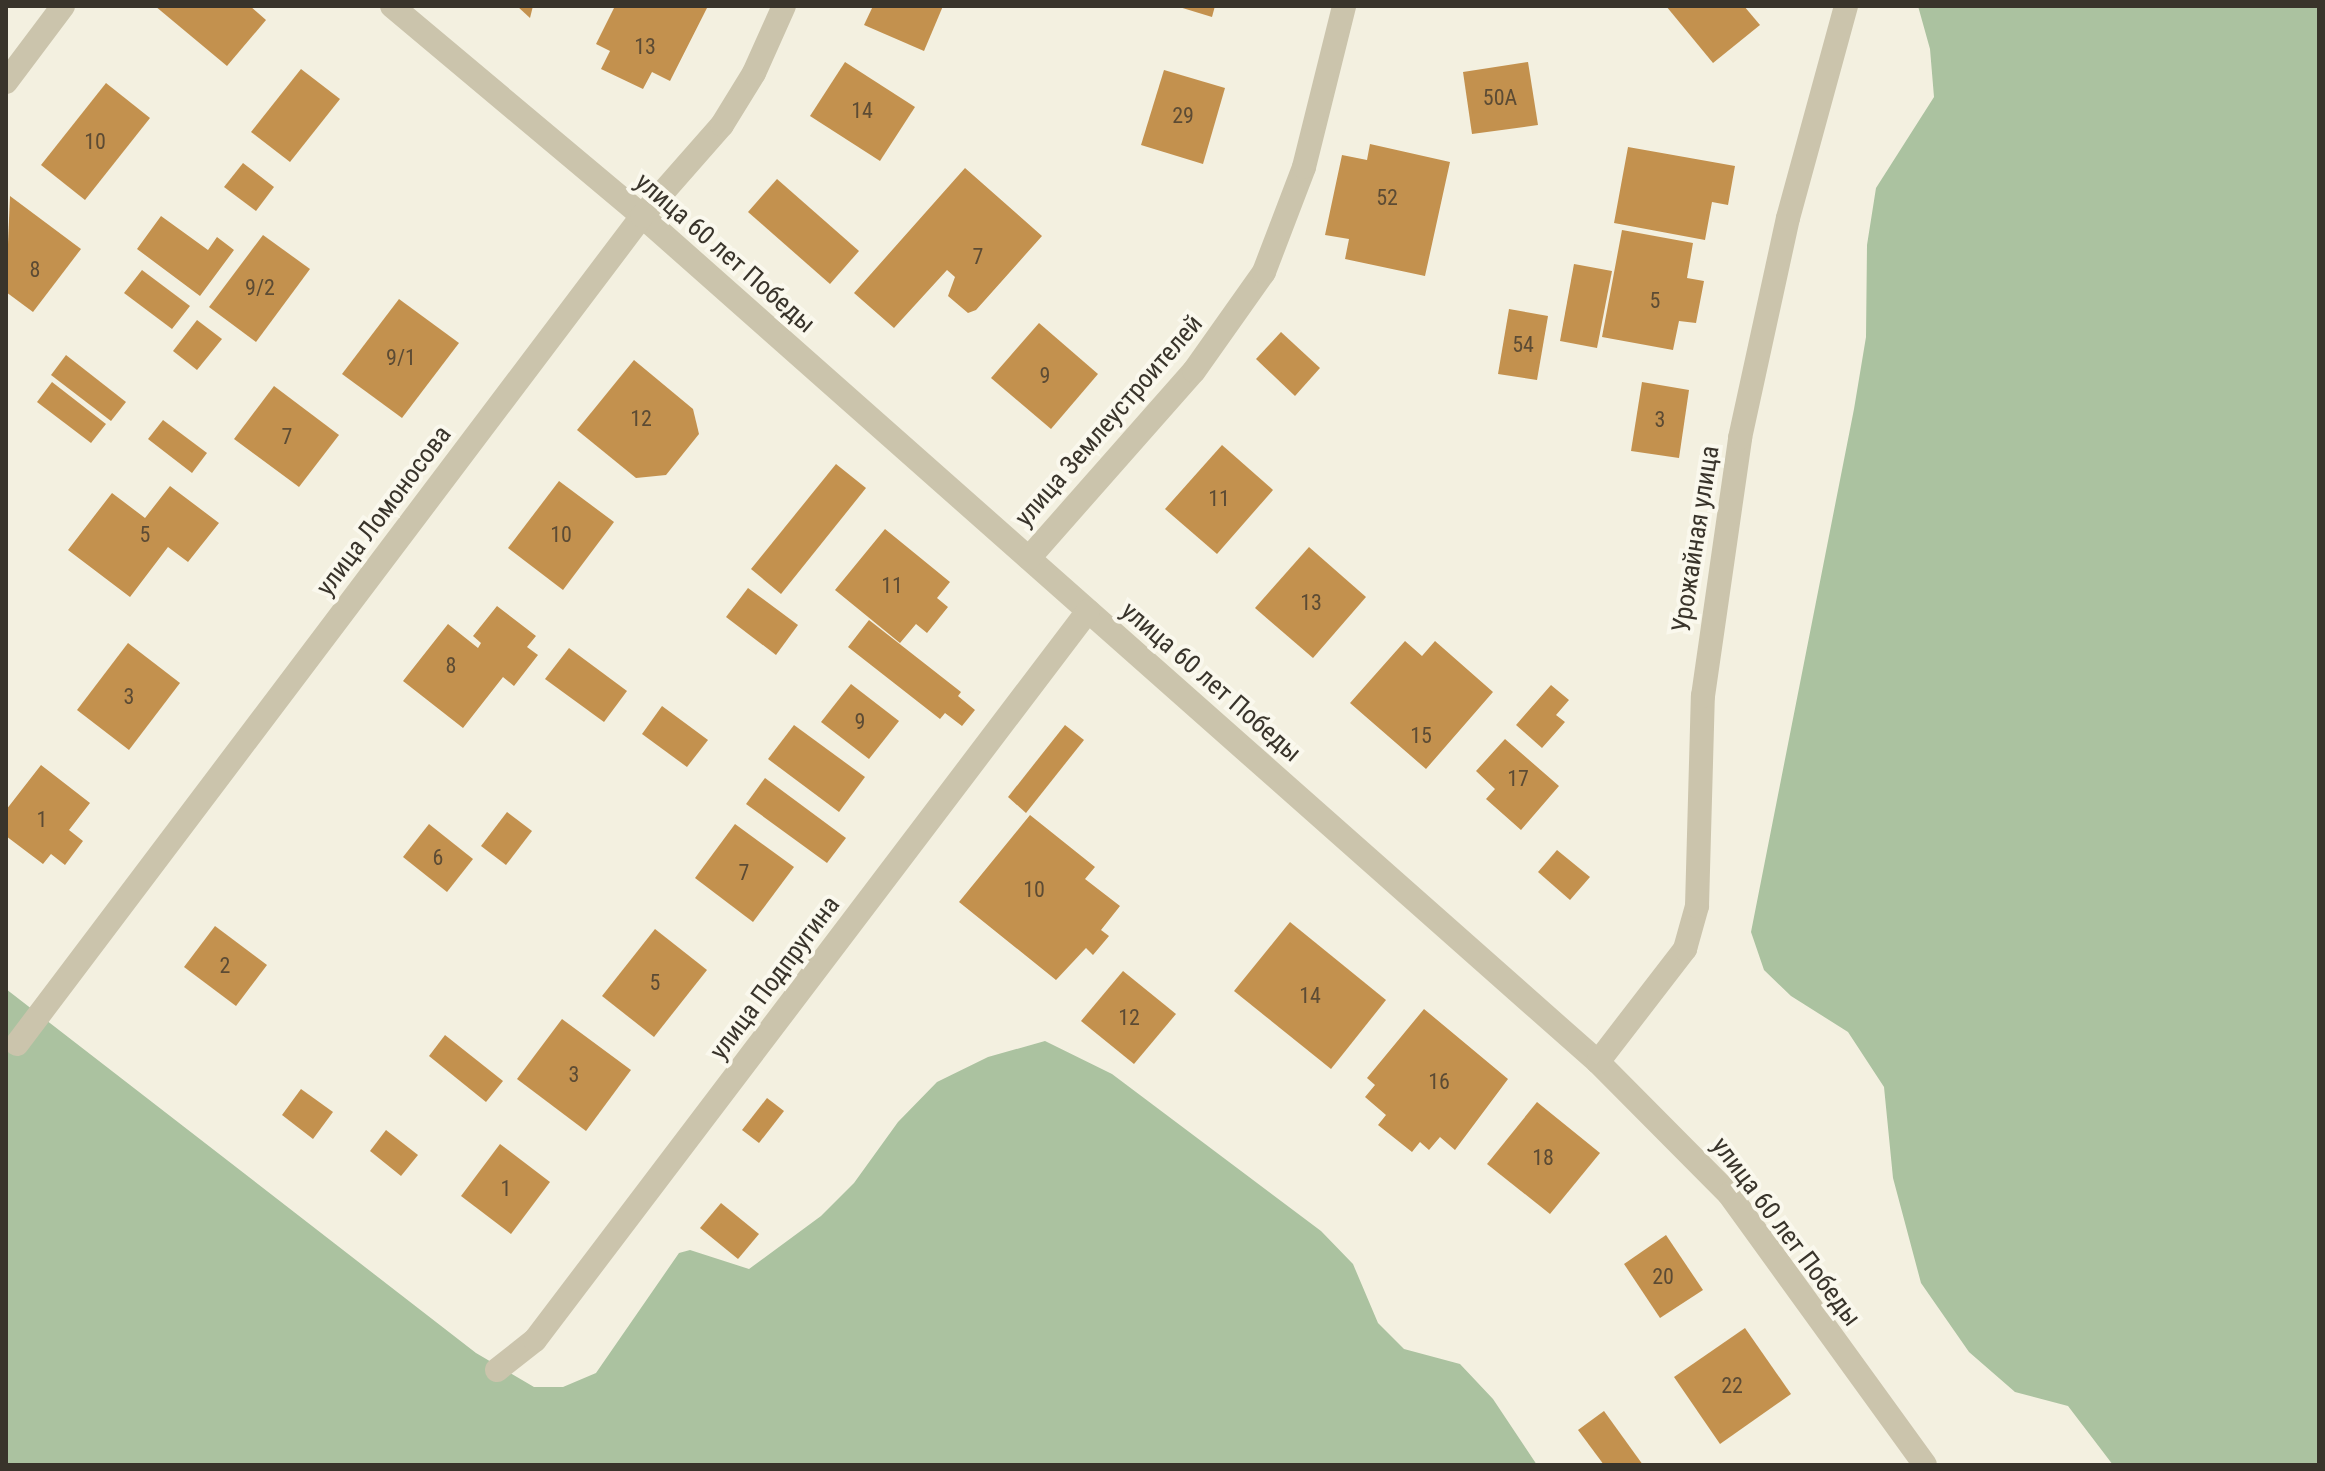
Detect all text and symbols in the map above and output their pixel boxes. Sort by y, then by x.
house number: 13 [634,34,656,60]
house number: 50А [1483,85,1517,111]
house number: 14 [851,98,873,124]
house number: 29 [1172,103,1194,129]
house number: 10 [84,129,106,155]
street label: улица 60 лет Победы [629,166,821,340]
house number: 52 [1376,185,1398,211]
house number: 7 [973,244,983,270]
house number: 8 [30,257,40,283]
house number: 9/2 [245,275,275,301]
house number: 5 [1650,288,1660,314]
street label: улица Землеустроителей [1009,309,1209,533]
house number: 54 [1512,332,1534,358]
house number: 9/1 [386,345,416,371]
house number: 9 [1040,363,1050,389]
house number: 12 [630,406,652,432]
house number: 3 [1655,407,1665,433]
street label: улица Ломоносова [310,420,458,602]
house number: 7 [282,424,292,450]
street label: Урожайная улица [1666,443,1726,635]
house number: 11 [1208,486,1230,512]
house number: 5 [140,522,150,548]
house number: 10 [550,522,572,548]
house number: 11 [881,573,903,599]
house number: 13 [1300,590,1322,616]
street label: улица 60 лет Победы [1115,595,1307,769]
house number: 8 [446,653,456,679]
house number: 3 [124,684,134,710]
house number: 9 [855,709,865,735]
house number: 15 [1410,723,1432,749]
house number: 17 [1507,766,1529,792]
house number: 1 [37,807,47,833]
house number: 6 [433,845,443,871]
house number: 7 [739,860,749,886]
house number: 10 [1023,877,1045,903]
street label: улица Подпругина [703,890,847,1066]
house number: 2 [220,953,230,979]
house number: 5 [650,970,660,996]
house number: 14 [1299,983,1321,1009]
house number: 12 [1118,1005,1140,1031]
house number: 3 [569,1062,579,1088]
house number: 16 [1428,1069,1450,1095]
street label: улица 60 лет Победы [1705,1131,1867,1333]
house number: 18 [1532,1145,1554,1171]
house number: 1 [501,1176,511,1202]
house number: 20 [1652,1264,1674,1290]
house number: 22 [1721,1373,1743,1399]

